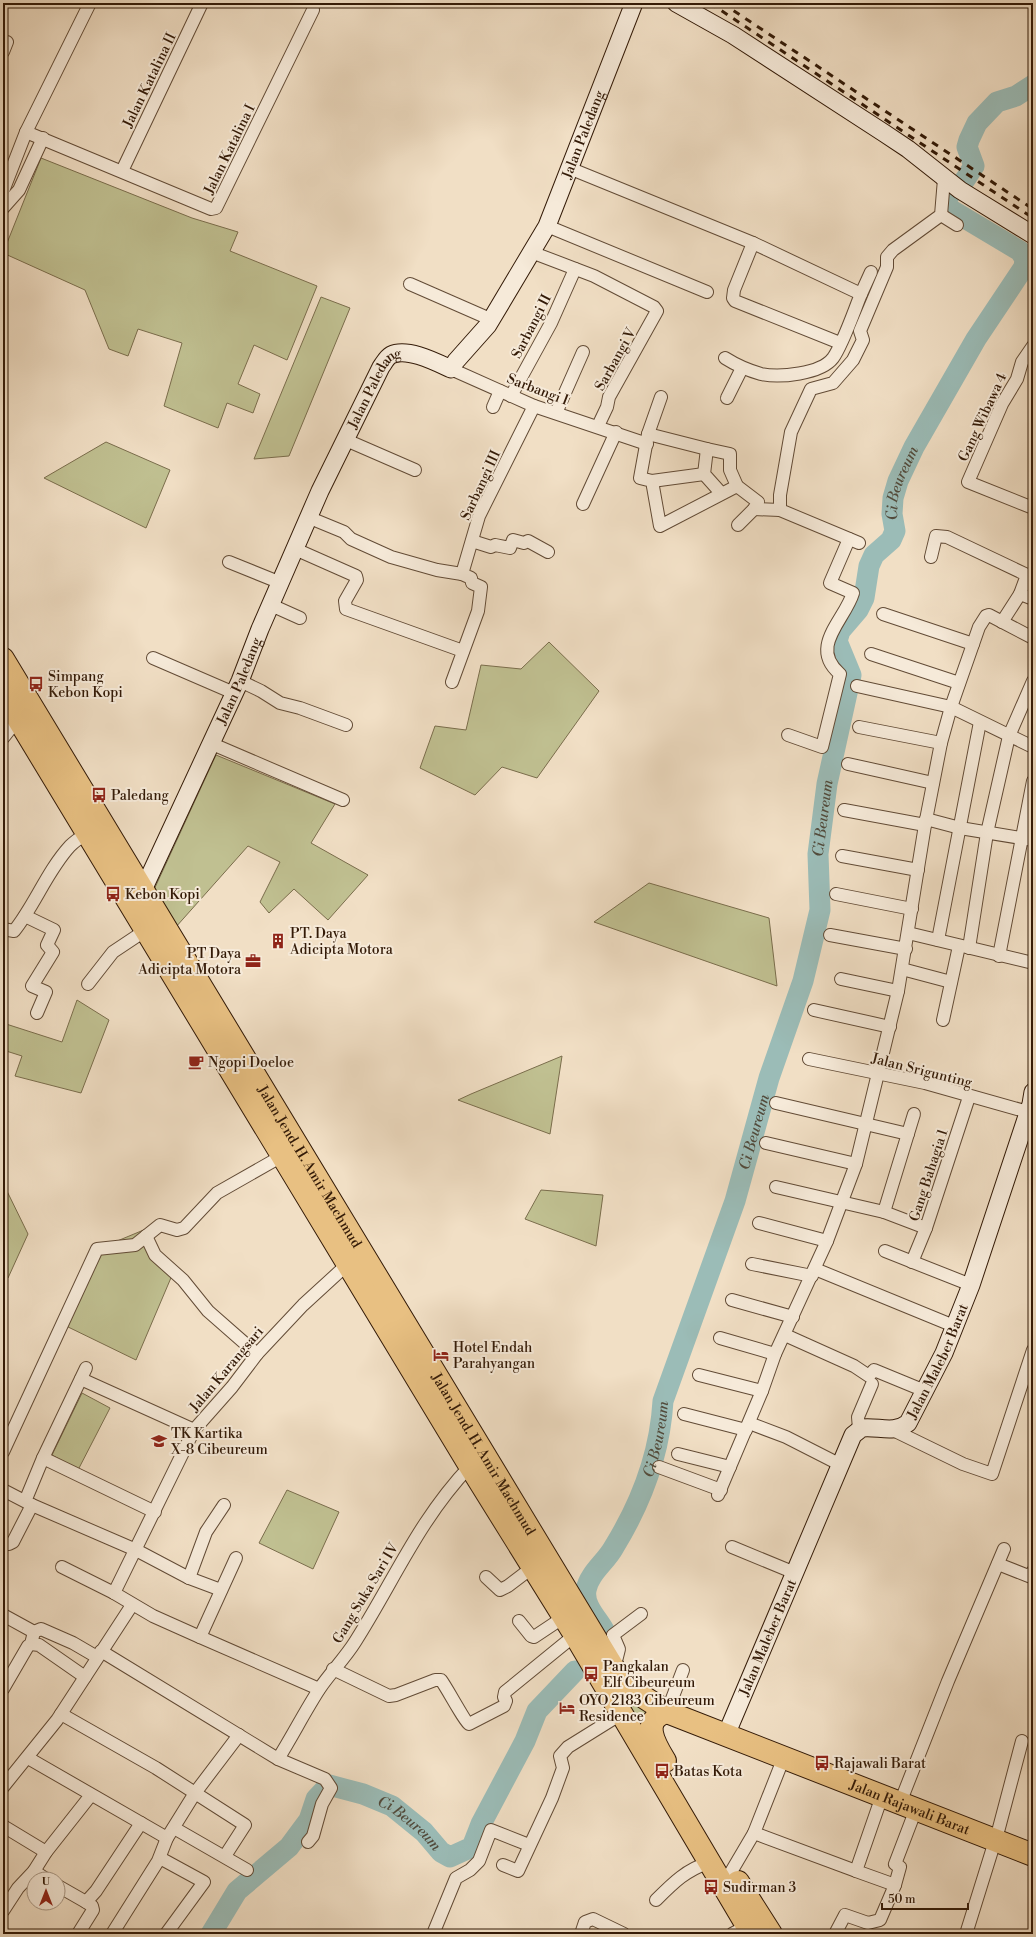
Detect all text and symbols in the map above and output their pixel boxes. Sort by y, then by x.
street label: Jalan Katalina II [119,29,181,132]
street label: Jalan Paledang [558,87,609,182]
street label: Jalan Katalina I [200,101,260,198]
street label: Sarbangi II [508,291,556,362]
street label: Sarbangi V [591,324,641,394]
street label: Jalan Paledang [344,344,403,433]
street label: Sarbangi I [504,370,572,410]
street label: Gang Wibawa 4 [955,370,1011,465]
water label: Ci Beureum [882,443,923,522]
street label: Sarbangi III [457,447,505,523]
street label: Jalan Paledang [212,634,266,729]
place label: Simpang Kebon Kopi [48,668,123,702]
bus stop icon: Simpang Kebon Kopi [27,675,45,693]
water label: Ci Beureum [809,778,838,858]
bus stop icon: Paledang [90,786,108,804]
place label: Paledang [111,787,170,805]
bus stop icon: Kebon Kopi [104,885,122,903]
place label: Kebon Kopi [125,886,200,904]
place label: PT. Daya Adicipta Motora [289,925,394,959]
building icon: PT. Daya Adicipta Motora [269,932,287,950]
place label: PT Daya Adicipta Motora [137,945,242,979]
office icon: PT Daya Adicipta Motora [244,952,262,970]
street label: Jalan Srigunting [869,1050,975,1092]
cafe icon: Ngopi Doeloe [187,1053,205,1071]
place label: Ngopi Doeloe [208,1054,294,1072]
street label: Jalan Jend. H. Amir Machmud [253,1081,365,1251]
water label: Ci Beureum [735,1091,774,1172]
street label: Gang Bahagia 1 [906,1127,952,1224]
street label: Jalan Maleber Barat [903,1301,973,1423]
street label: Jalan Karangsari [185,1323,268,1417]
place label: Hotel Endah Parahyangan [453,1339,536,1373]
hotel icon: Hotel Endah Parahyangan [432,1346,450,1364]
street label: Jalan Jend. H. Amir Machmud [426,1369,539,1539]
water label: Ci Beureum [639,1400,673,1480]
place label: TK Kartika X-8 Cibeureum [170,1425,268,1459]
school or university icon: TK Kartika X-8 Cibeureum [150,1432,168,1450]
street label: Gang Suka Sari IV [329,1539,403,1647]
street label: Jalan Maleber Barat [735,1577,801,1700]
place label: Pangkalan Elf Cibeureum [603,1658,695,1692]
bus stop icon: Pangkalan Elf Cibeureum [582,1665,600,1683]
place label: OYO 2183 Cibeureum Residence [579,1692,715,1726]
hotel icon: OYO 2183 Cibeureum Residence [558,1699,576,1717]
bus stop icon: Rajawali Barat [813,1754,831,1772]
place label: Rajawali Barat [834,1755,926,1773]
bus stop icon: Batas Kota [653,1762,671,1780]
place label: Batas Kota [673,1763,743,1781]
street label: Jalan Rajawali Barat [846,1776,972,1839]
water label: Ci Beureum [375,1792,446,1856]
north arrow [26,1871,66,1911]
text: U [42,1875,51,1889]
bus stop icon: Sudirman 3 [702,1878,720,1896]
place label: Sudirman 3 [723,1879,796,1897]
scale bar [882,1885,968,1911]
text: 50 m [888,1892,916,1907]

